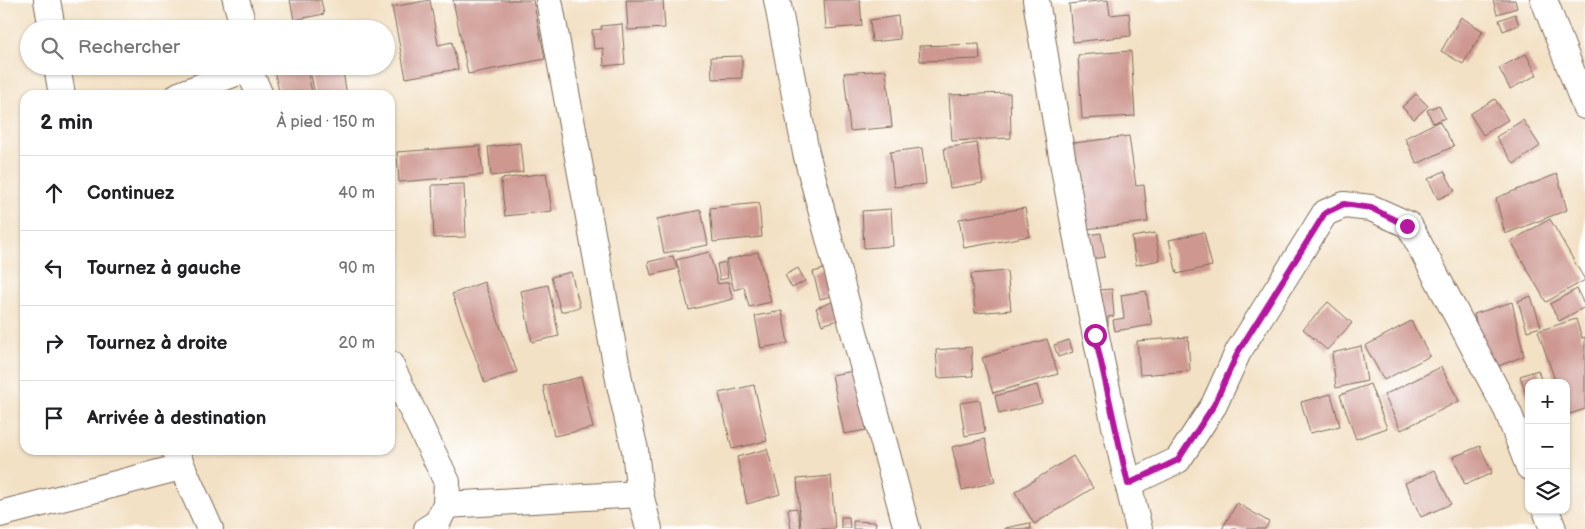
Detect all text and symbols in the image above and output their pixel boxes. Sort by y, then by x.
search box [20,20,395,75]
icon: search [38,34,66,62]
text: Rechercher [78,36,180,59]
text: 2 min [40,110,93,135]
text: À pied · 150 m [276,113,375,132]
icon: ahead [40,179,68,207]
text: Continuez [87,182,174,205]
text: 40 m [338,184,375,203]
route end [1396,215,1419,238]
icon: left [40,254,68,282]
text: Tournez à gauche [87,257,241,280]
text: 90 m [339,259,375,278]
route start [1084,324,1107,347]
icon: right [40,329,68,357]
text: Tournez à droite [87,332,228,355]
text: 20 m [339,334,375,353]
map controls [1525,379,1570,514]
button: + [1525,379,1570,424]
icon: arrive [40,404,68,432]
text: Arrivée à destination [87,407,266,430]
button: − [1525,424,1570,469]
button: layers [1525,469,1570,514]

